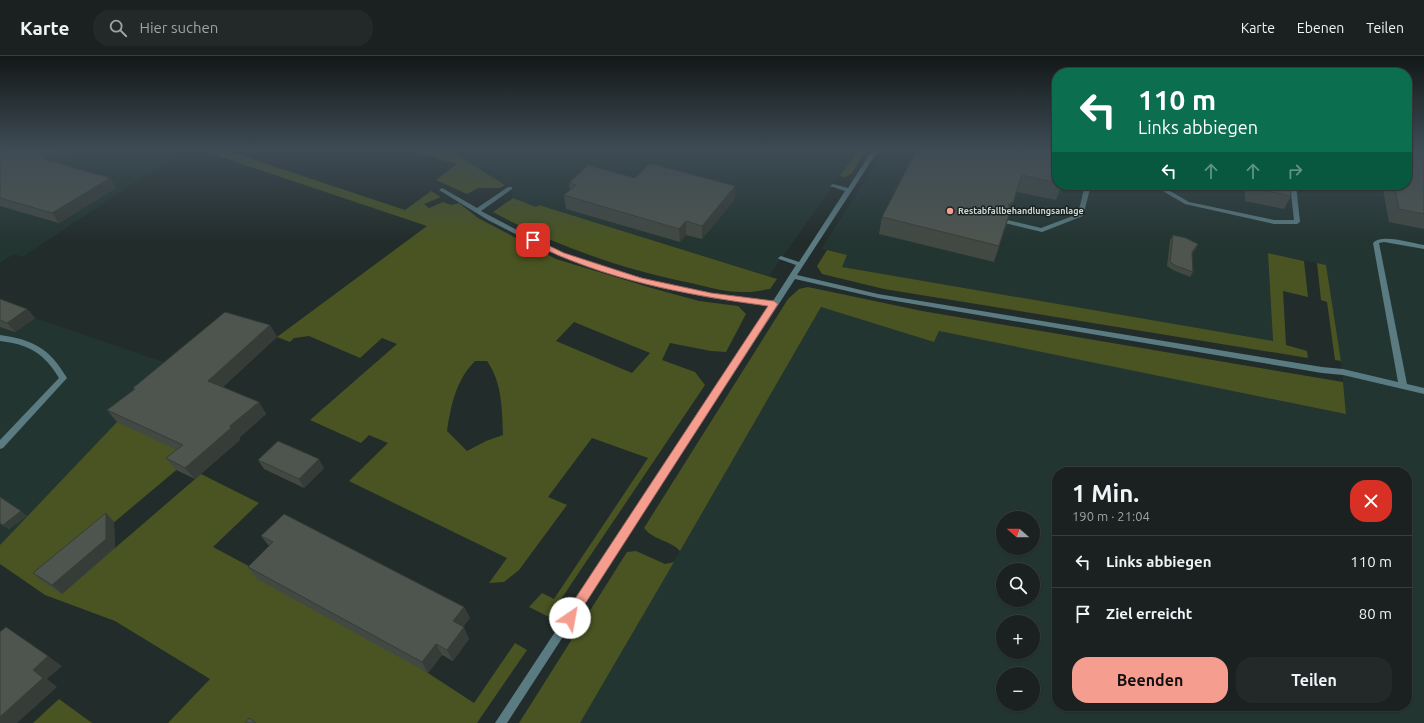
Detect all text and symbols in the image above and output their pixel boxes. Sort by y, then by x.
search box [93,10,373,46]
text: Karte [20,17,69,39]
icon: search [107,17,129,39]
text: Hier suchen [139,19,218,36]
text: Karte [1241,20,1275,36]
text: Ebenen [1297,20,1344,36]
text: Teilen [1366,20,1404,36]
icon: left [1072,84,1124,136]
text: 110 m [1138,84,1216,115]
text: Links abbiegen [1138,117,1258,137]
icon: left [1158,160,1180,182]
icon: ahead [1200,160,1222,182]
icon: ahead [1242,160,1264,182]
icon: right [1284,160,1306,182]
marker: Restabfallbehandlungsanlage [945,206,955,216]
place label: Restabfallbehandlungsanlage [958,206,1084,216]
pin [516,223,550,257]
icon: arrive [522,229,544,251]
text: 1 Min. [1072,480,1139,507]
button: close [1350,480,1392,522]
text: 190 m · 21:04 [1072,509,1150,523]
north arrow [996,511,1040,555]
map controls [996,511,1040,711]
icon: left [1072,551,1094,573]
text: Links abbiegen [1106,553,1211,570]
text: 110 m [1350,553,1392,570]
button: search [996,563,1040,607]
position arrow [549,597,591,639]
icon: arrive [1072,603,1094,625]
text: Ziel erreicht [1106,605,1192,622]
text: 80 m [1359,605,1392,622]
button: + [996,615,1040,659]
button: Beenden [1072,657,1228,703]
button: Teilen [1236,657,1392,703]
button: − [996,667,1040,711]

